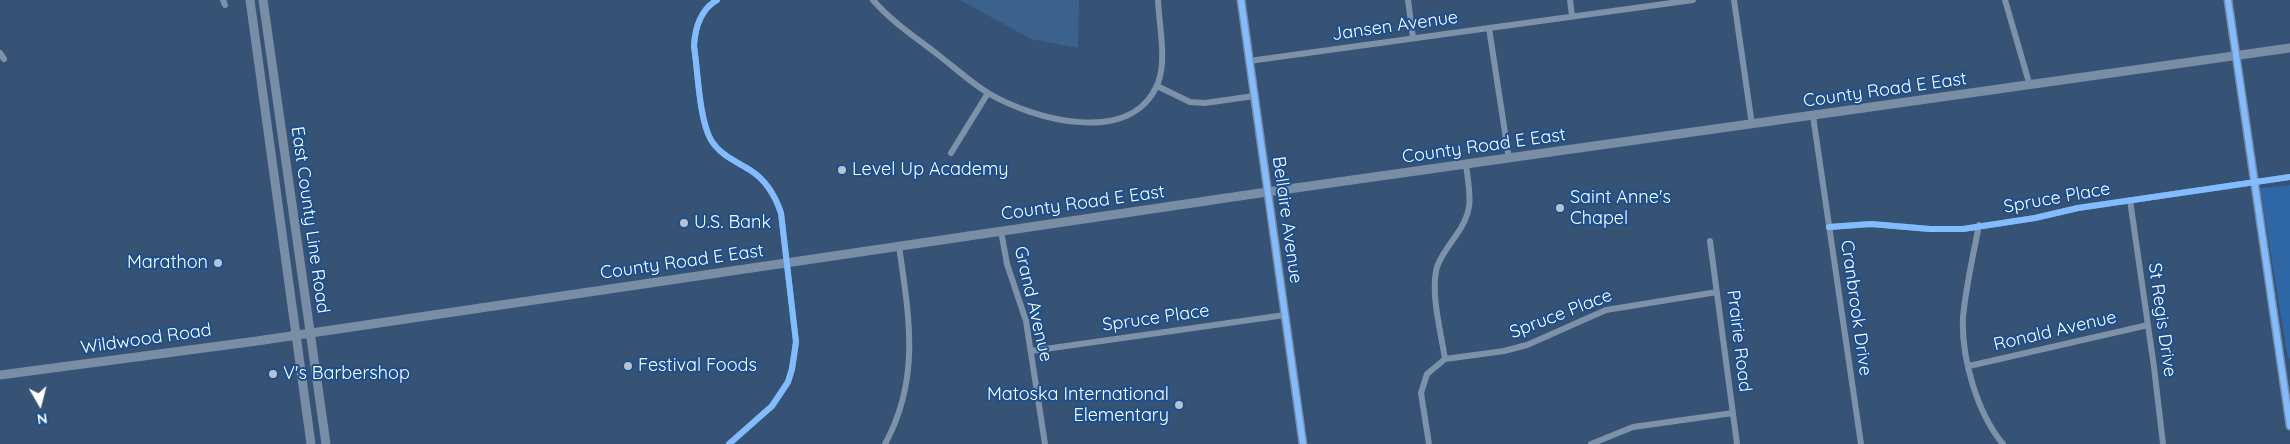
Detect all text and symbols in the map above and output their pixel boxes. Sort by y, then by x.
street label: Jansen Avenue [1331,6,1459,46]
street label: County Road E East [1802,68,1968,112]
street label: County Road E East [1401,124,1567,168]
street label: East County Line Road [286,125,334,315]
street label: Bellaire Avenue [1267,155,1307,285]
place label: Level Up Academy [852,159,1008,181]
marker: Level Up Academy [836,164,848,176]
street label: Spruce Place [2002,178,2112,218]
street label: County Road E East [1000,181,1166,225]
place label: Saint Anne's Chapel [1570,187,1671,230]
marker: Saint Anne's Chapel [1554,202,1566,214]
place label: U.S. Bank [694,212,771,234]
marker: U.S. Bank [678,217,690,229]
street label: Cranbrook Drive [1836,239,1876,377]
street label: County Road E East [599,240,765,284]
street label: Grand Avenue [1009,244,1057,364]
place label: Marathon [127,252,208,274]
marker: Marathon [212,257,224,269]
street label: St Regis Drive [2143,262,2181,378]
street label: Spruce Place [1507,285,1615,343]
street label: Prairie Road [1722,289,1756,393]
street label: Spruce Place [1101,300,1211,336]
street label: Ronald Avenue [1991,306,2119,356]
street label: Wildwood Road [79,319,213,359]
place label: Festival Foods [638,355,757,377]
marker: Festival Foods [622,360,634,372]
place label: V's Barbershop [283,363,410,385]
marker: V's Barbershop [267,368,279,380]
north arrow [15,379,65,429]
place label: Matoska International Elementary [987,384,1169,426]
marker: Matoska International Elementary [1173,399,1185,411]
text: N [36,409,48,428]

